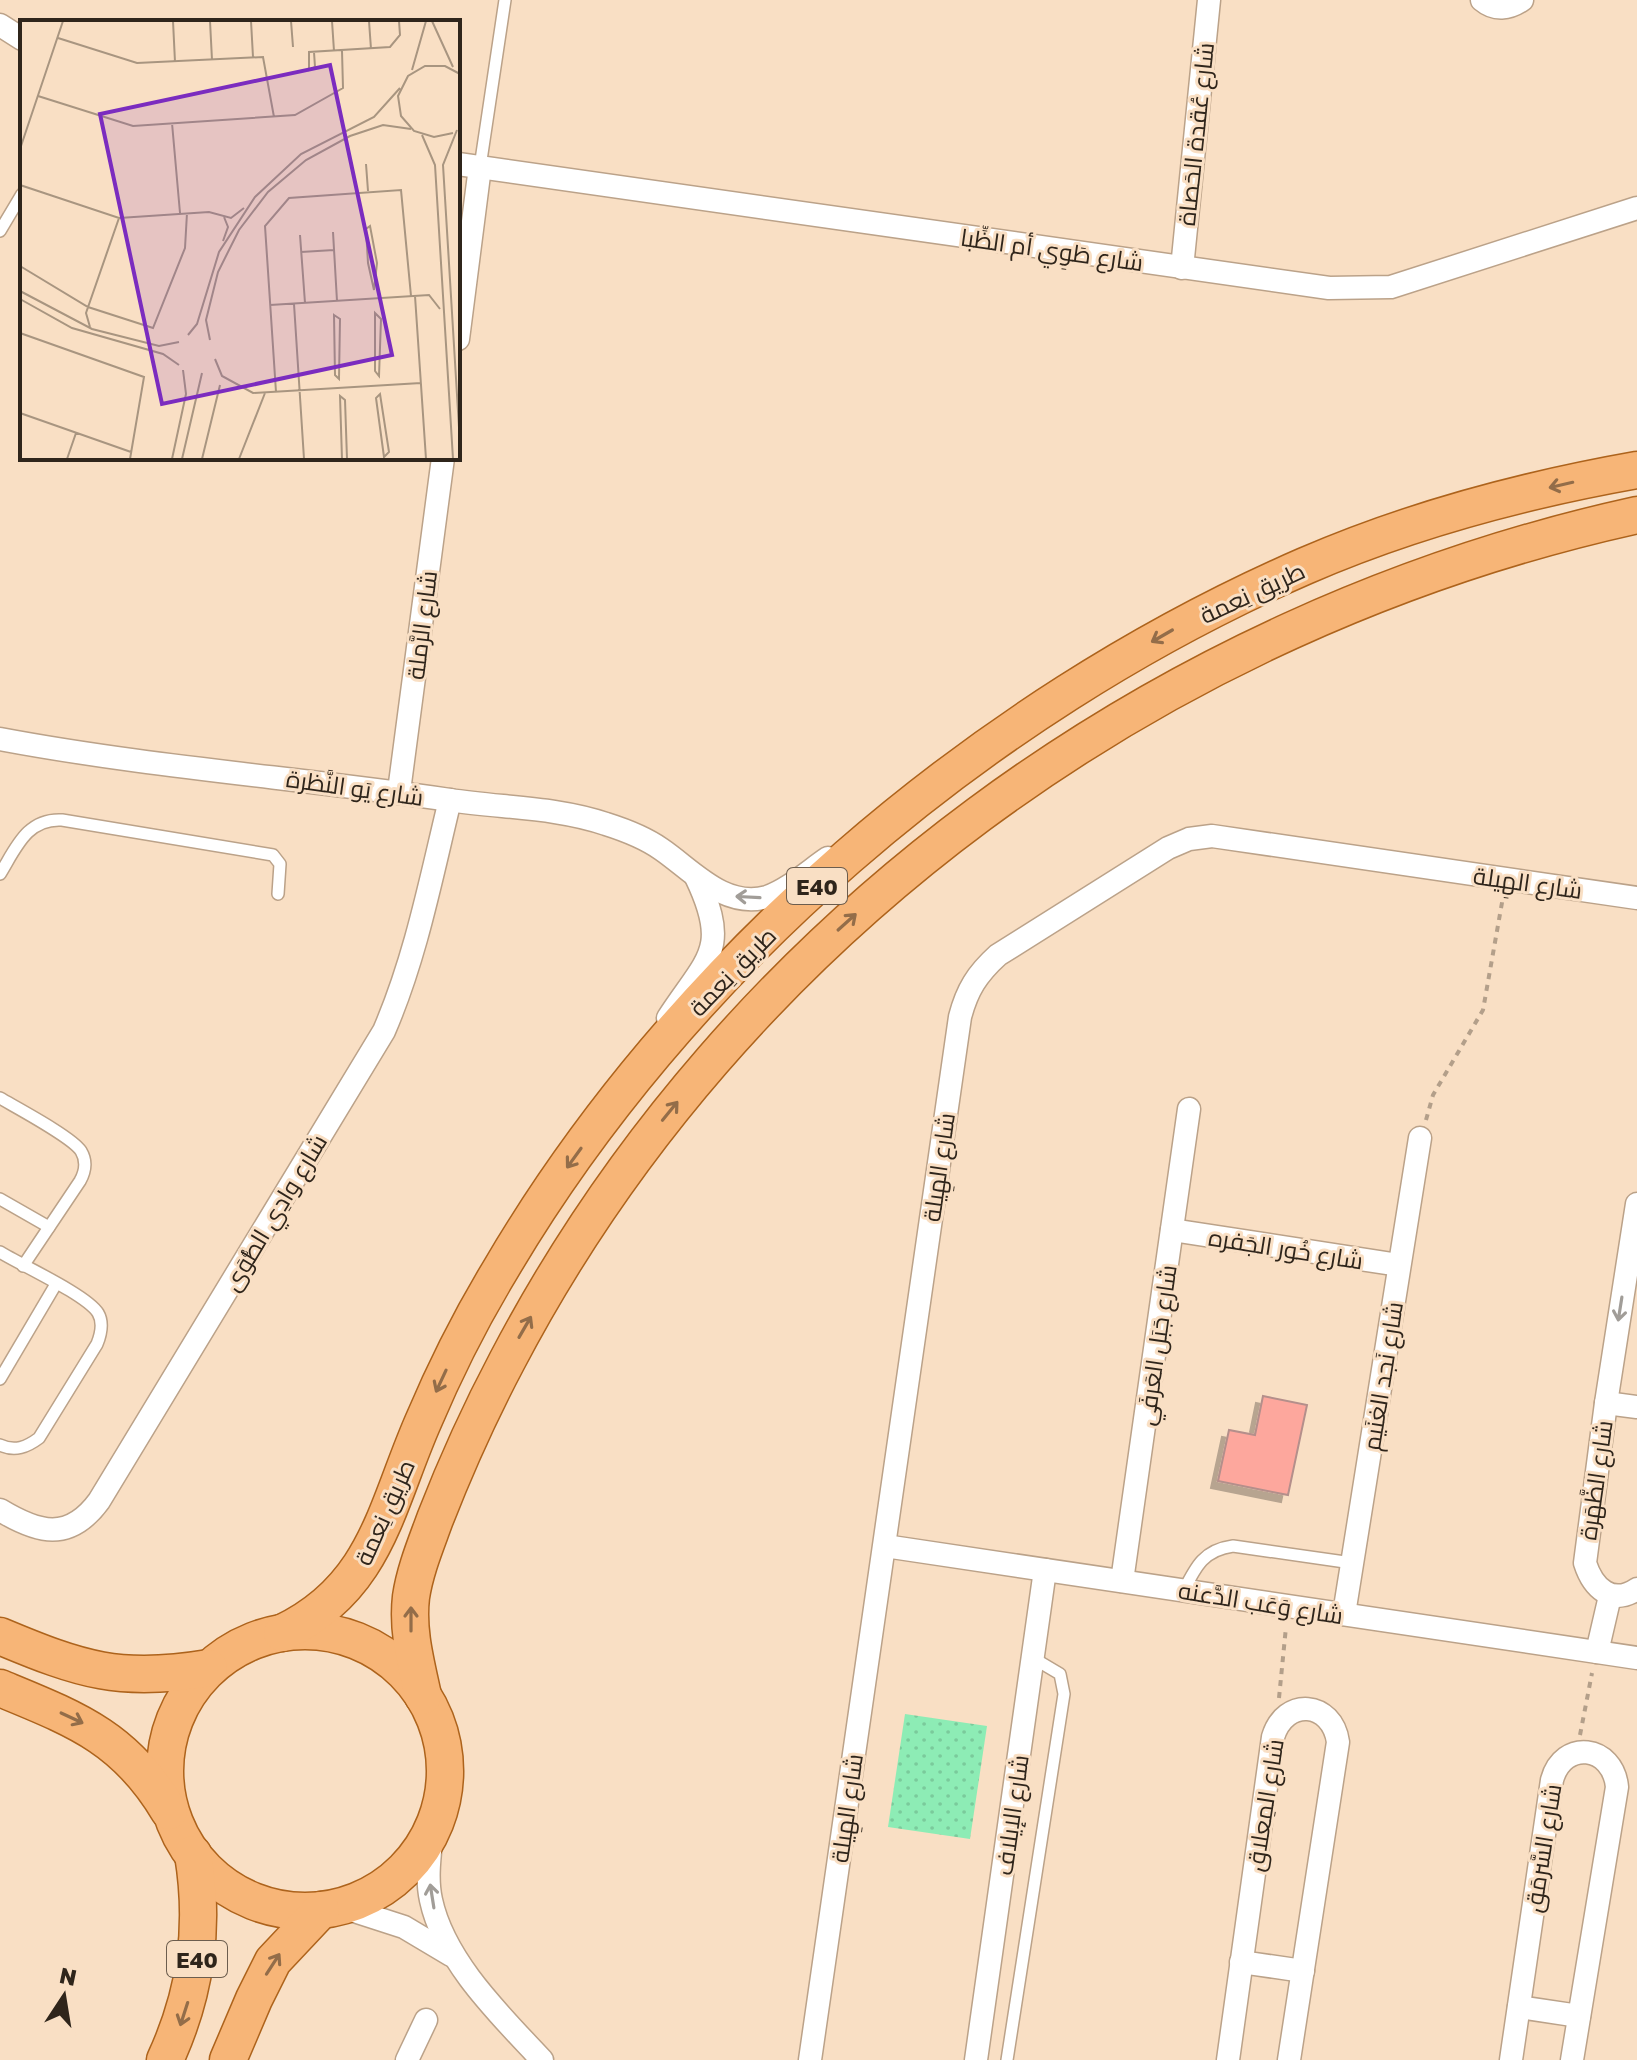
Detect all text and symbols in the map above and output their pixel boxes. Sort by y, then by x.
inset map [20,20,460,460]
street label: شارع عُقدة الحَصاة [1171,41,1222,227]
street label: شارع طَوِي أم الظِّبا [958,222,1145,281]
one-way arrow [1548,478,1574,493]
street label: طريق نِعمة [1195,555,1310,631]
street label: شارع الرَّملة [400,569,445,681]
one-way arrow [1151,628,1174,644]
street label: شارع يَو النَّظرة [284,763,425,814]
street label: شارع الهِيلة [1471,860,1584,909]
road number: E40 [787,868,847,904]
one-way arrow [736,889,762,904]
one-way arrow [837,913,857,931]
street label: طريق نِعمة [682,920,783,1023]
one-way arrow [661,1101,679,1122]
street label: شارع الهِيلة [916,1111,965,1224]
street label: شارع وادِي الطُّوَى [216,1128,336,1298]
one-way arrow [566,1147,583,1168]
street label: شارع خُور الجَفره [1206,1221,1365,1277]
street label: شارع جَبَل العَرفَي [1130,1263,1188,1428]
one-way arrow [1612,1296,1627,1321]
street label: شارع نَجد الغنَيم [1356,1299,1411,1453]
one-way arrow [517,1316,533,1339]
one-way arrow [433,1369,448,1393]
street label: شارع الظَّهَرة [1572,1418,1621,1542]
street label: طريق نِعمة [348,1455,422,1570]
street label: شارع وَعَب الدَّعنه [1176,1575,1345,1632]
one-way arrow [403,1606,419,1633]
one-way arrow [59,1711,83,1726]
street label: شارع المِعلاق [1239,1737,1292,1874]
street label: شارع الهِيلة [824,1752,873,1865]
street label: شارع الإيلاف [988,1753,1037,1878]
street label: شارع السَّرمَق [1518,1782,1569,1915]
one-way arrow [424,1884,439,1909]
road number: E40 [167,1941,227,1977]
one-way arrow [265,1954,281,1976]
north arrow [24,1956,104,2036]
text: N [57,1961,79,1991]
one-way arrow [176,2001,190,2026]

